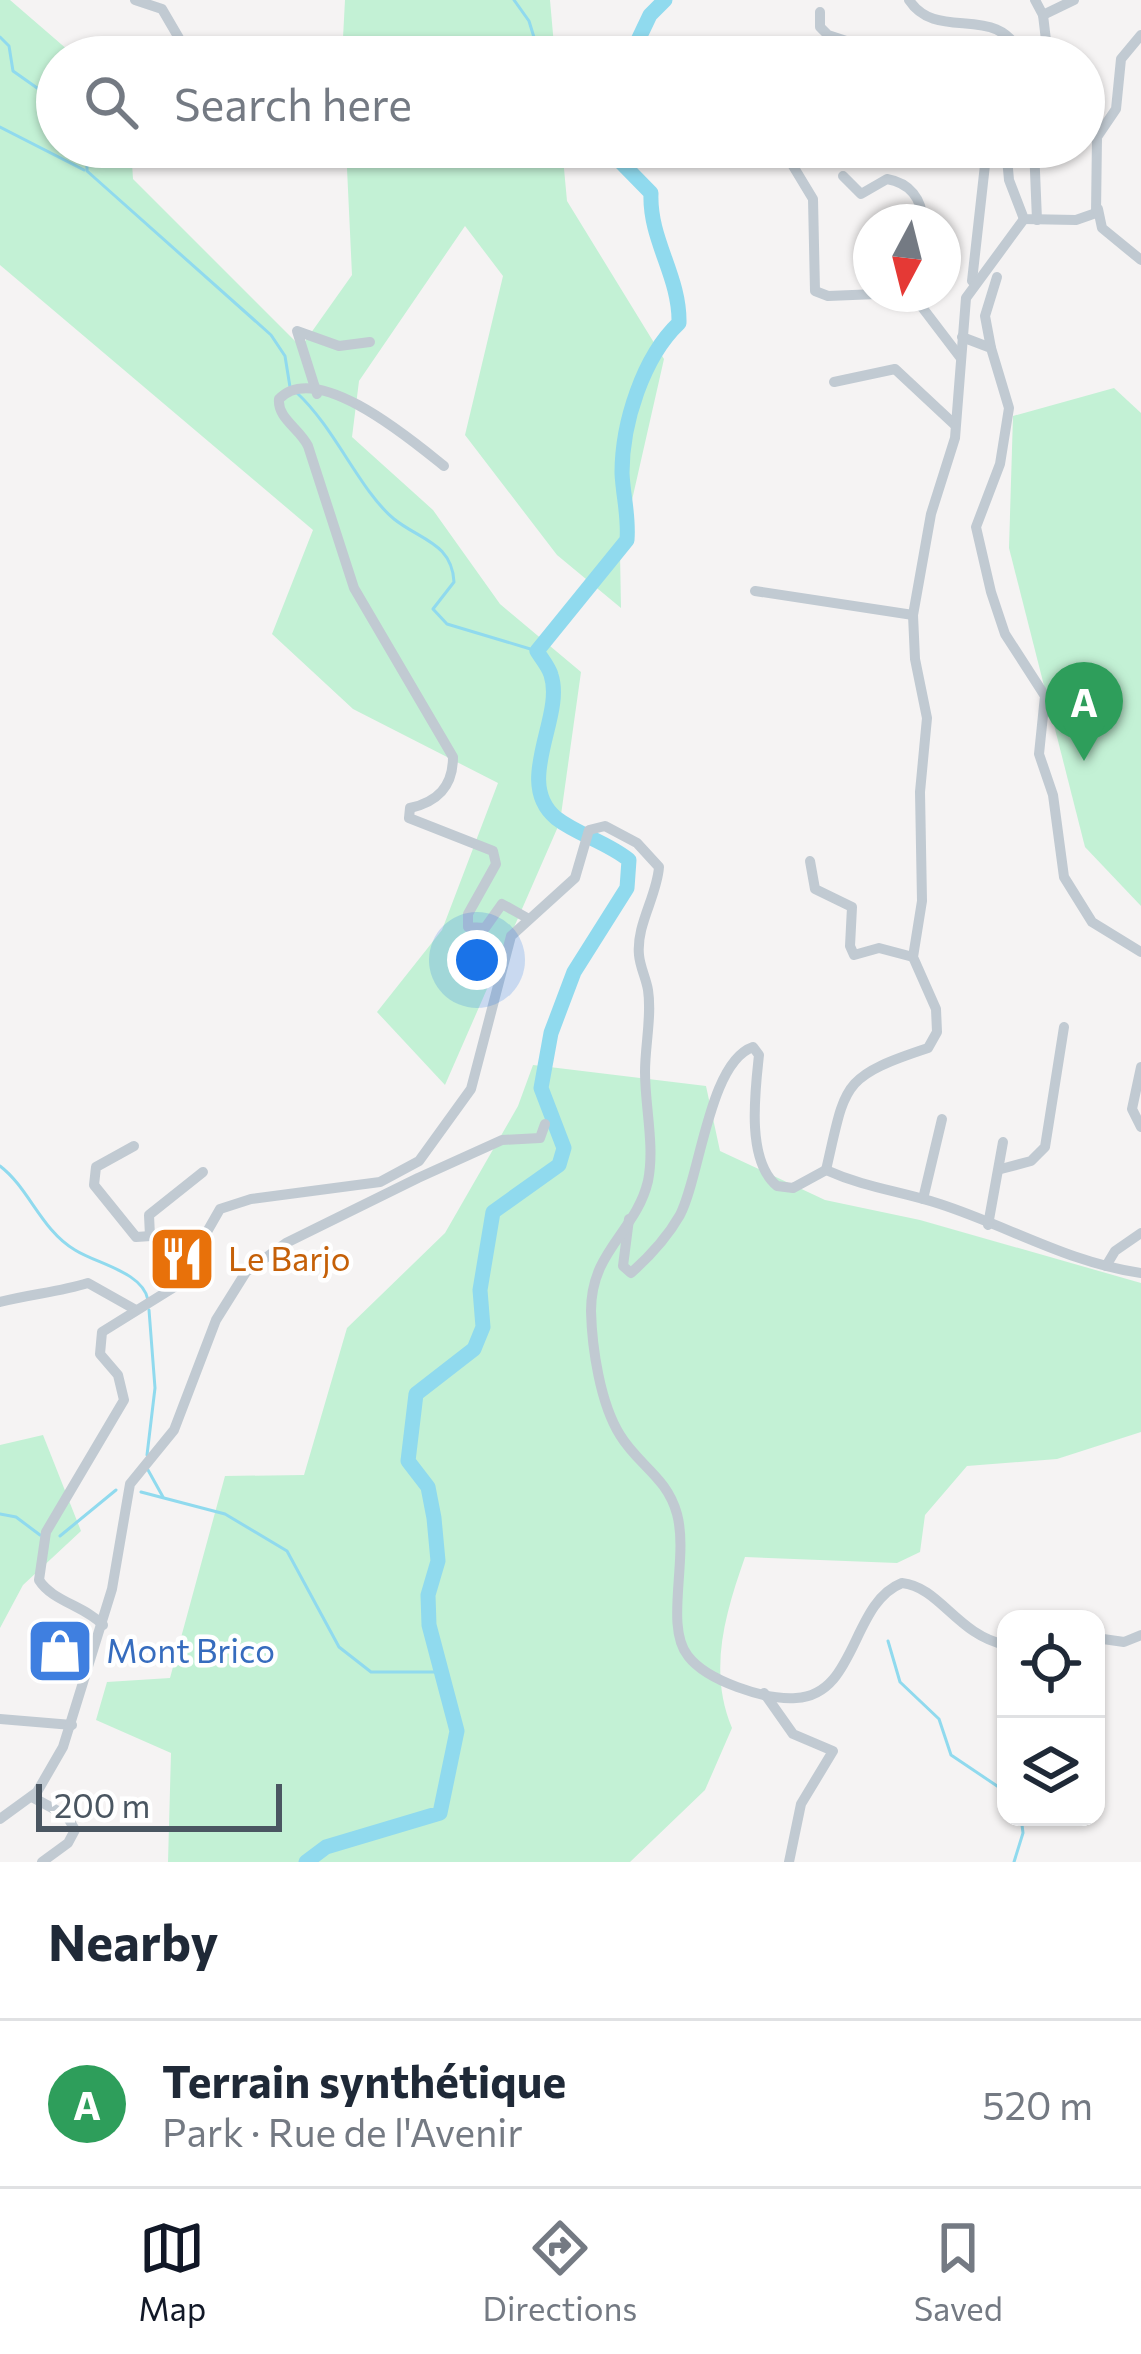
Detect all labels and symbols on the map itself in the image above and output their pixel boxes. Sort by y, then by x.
north arrow [853,204,961,312]
pin: A [1045,662,1123,761]
your location [447,930,507,990]
restaurant icon: Le Barjo [147,1224,217,1294]
place label: Le Barjo [228,1237,351,1278]
shop icon: Mont Brico [25,1616,95,1686]
place label: Mont Brico [106,1629,275,1670]
scale bar [36,1778,282,1831]

